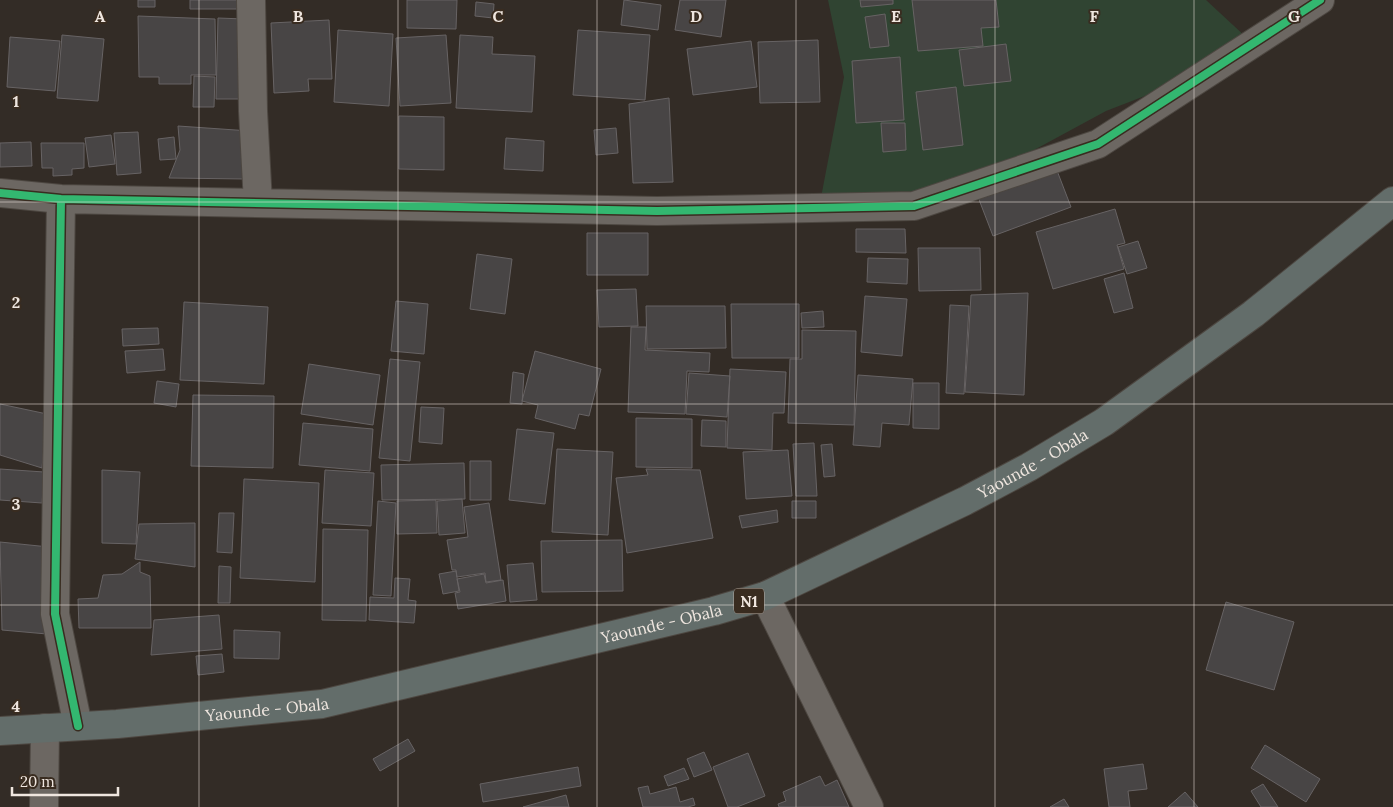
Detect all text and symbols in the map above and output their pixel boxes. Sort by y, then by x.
text: A [95,6,106,26]
text: B [293,6,304,26]
text: C [492,6,504,26]
text: D [690,6,702,26]
text: E [891,6,901,26]
text: F [1089,6,1099,26]
text: G [1288,6,1300,26]
text: 1 [13,91,19,111]
text: 2 [12,292,20,312]
street label: Yaounde - Obala [973,424,1091,503]
text: 3 [12,494,21,514]
road number: N1 [734,588,764,614]
street label: Yaounde - Obala [598,599,724,648]
street label: Yaounde - Obala [204,693,331,725]
text: 4 [12,696,21,716]
scale bar [12,764,119,796]
text: 20 m [20,772,55,791]

